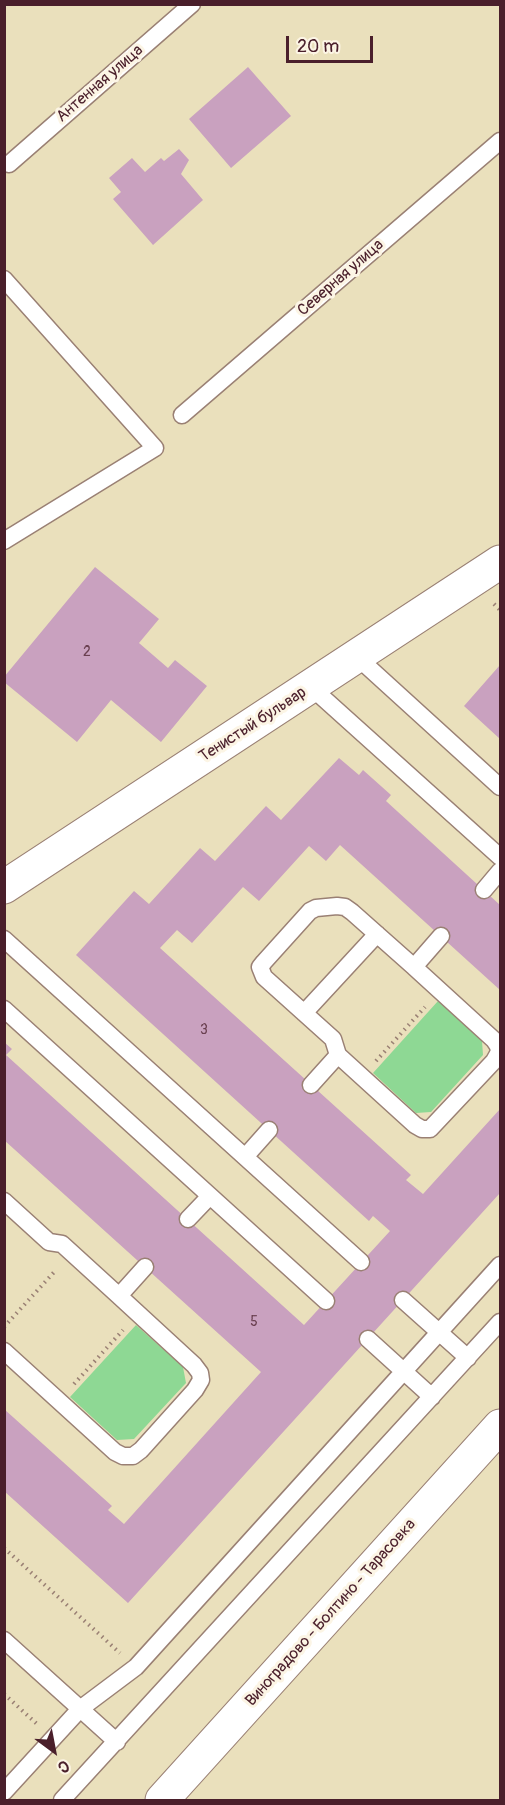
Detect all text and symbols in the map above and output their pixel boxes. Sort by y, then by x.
scale bar [289,24,376,62]
text: 20 m [297,35,339,58]
street label: Антенная улица [53,41,147,127]
street label: Северная улица [294,236,388,320]
house number: 2 [83,644,91,660]
street label: Тенистый бульвар [196,683,310,767]
house number: 3 [200,1022,208,1038]
house number: 5 [250,1314,258,1330]
street label: Виноградово - Болтино - Тарасовка [242,1515,420,1711]
north arrow [24,1721,84,1781]
text: С [54,1755,73,1777]

